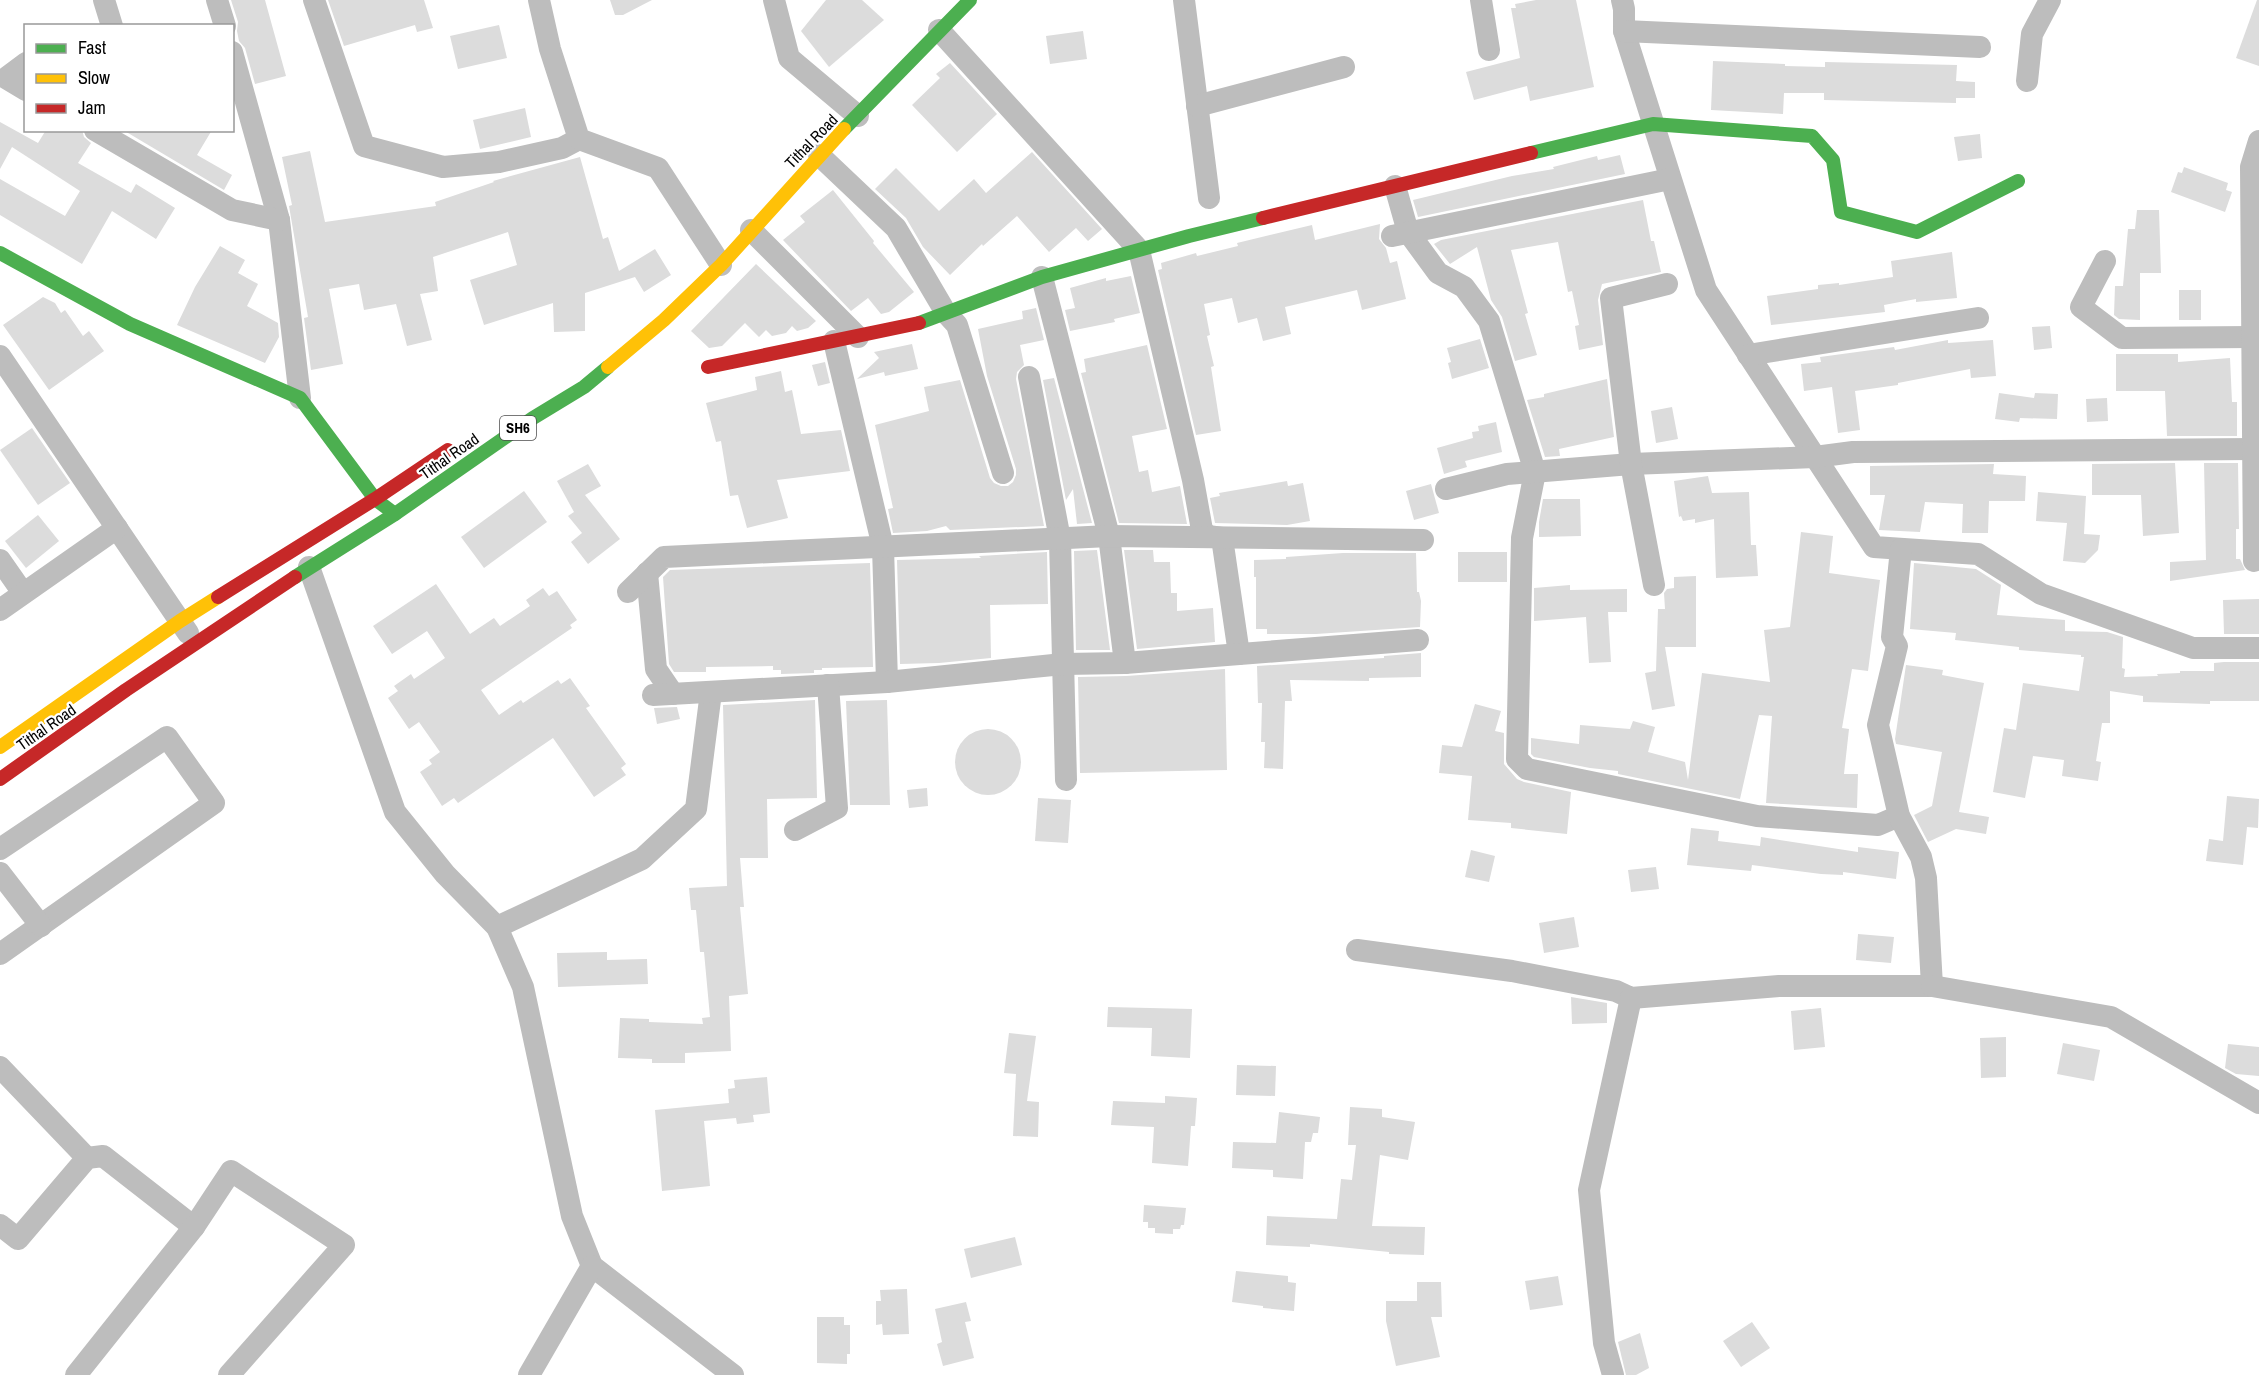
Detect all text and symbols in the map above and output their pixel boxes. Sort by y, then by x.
legend [24,24,234,132]
text: Fast [78,35,106,60]
text: Slow [78,65,110,90]
text: Jam [78,95,106,120]
street label: Tithal Road [780,109,842,173]
road number: SH6 [500,416,536,440]
street label: Tithal Road [415,428,483,484]
street label: Tithal Road [12,699,80,755]

